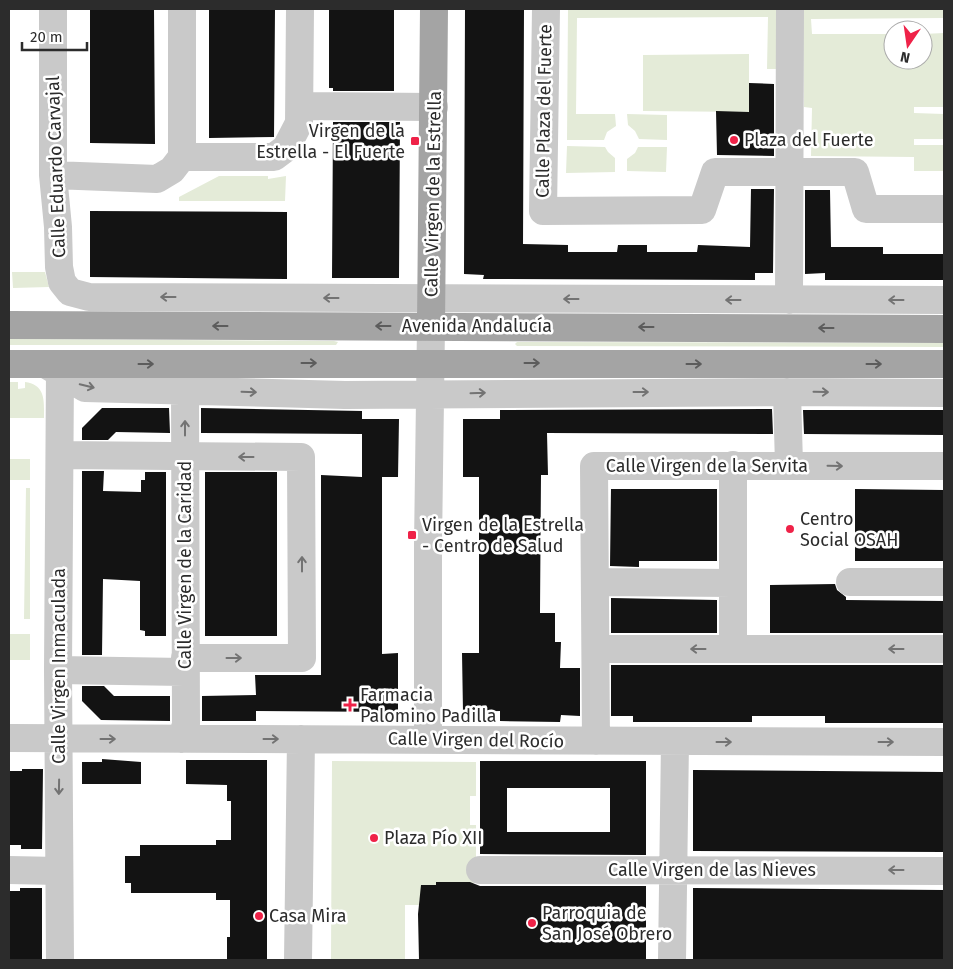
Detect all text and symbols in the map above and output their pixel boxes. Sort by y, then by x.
scale bar [22,20,88,52]
north arrow [883,20,933,70]
street label: Calle Plaza del Fuerte [531,24,557,198]
text: 20 m [30,28,63,46]
text: N [899,48,912,67]
street label: Calle Eduardo Carvajal [42,76,70,258]
street label: Calle Virgen de la Estrella [420,91,446,297]
place label: Virgen de la Estrella - El Fuerte [256,120,405,163]
place label: Plaza del Fuerte [744,129,873,151]
marker: Plaza del Fuerte [728,134,740,146]
marker: Virgen de la Estrella - El Fuerte [409,135,421,147]
one-way arrow [161,292,177,302]
one-way arrow [323,293,340,303]
one-way arrow [563,294,579,304]
one-way arrow [725,295,742,305]
one-way arrow [888,295,904,305]
street label: Avenida Andalucía [402,315,552,337]
one-way arrow [212,321,228,331]
one-way arrow [375,321,391,331]
one-way arrow [638,322,654,332]
one-way arrow [818,323,834,333]
one-way arrow [300,358,316,368]
one-way arrow [523,358,539,368]
one-way arrow [138,359,154,369]
one-way arrow [686,359,702,369]
one-way arrow [866,359,882,369]
one-way arrow [79,382,95,391]
one-way arrow [241,387,257,397]
one-way arrow [632,387,649,397]
one-way arrow [812,387,829,397]
one-way arrow [470,388,486,398]
one-way arrow [180,421,190,437]
one-way arrow [238,452,254,462]
street label: Calle Virgen de la Servita [606,455,808,477]
street label: Calle Virgen de la Caridad [174,461,196,669]
one-way arrow [826,461,843,471]
place label: Centro Social OSAH [800,508,898,551]
place label: Virgen de la Estrella - Centro de Salud [422,514,584,557]
marker: Centro Social OSAH [784,523,796,535]
marker: Virgen de la Estrella - Centro de Salud [406,529,418,541]
one-way arrow [297,557,307,573]
street label: Calle Virgen Inmaculada [48,568,70,764]
one-way arrow [690,644,706,654]
one-way arrow [888,644,904,654]
one-way arrow [225,653,241,663]
place label: Farmacia Palomino Padilla [360,684,496,727]
marker: Farmacia Palomino Padilla [344,699,356,711]
street label: Calle Virgen del Rocío [388,727,564,753]
one-way arrow [100,734,116,744]
one-way arrow [262,734,278,744]
one-way arrow [716,737,732,747]
one-way arrow [878,737,894,747]
one-way arrow [54,778,64,795]
place label: Plaza Pío XII [384,827,483,849]
marker: Plaza Pío XII [368,832,380,844]
street label: Calle Virgen de las Nieves [608,859,816,881]
one-way arrow [888,865,904,875]
place label: Parroquia de San José Obrero [542,902,672,945]
place label: Casa Mira [269,905,347,927]
marker: Casa Mira [253,910,265,922]
marker: Parroquia de San José Obrero [526,917,538,929]

